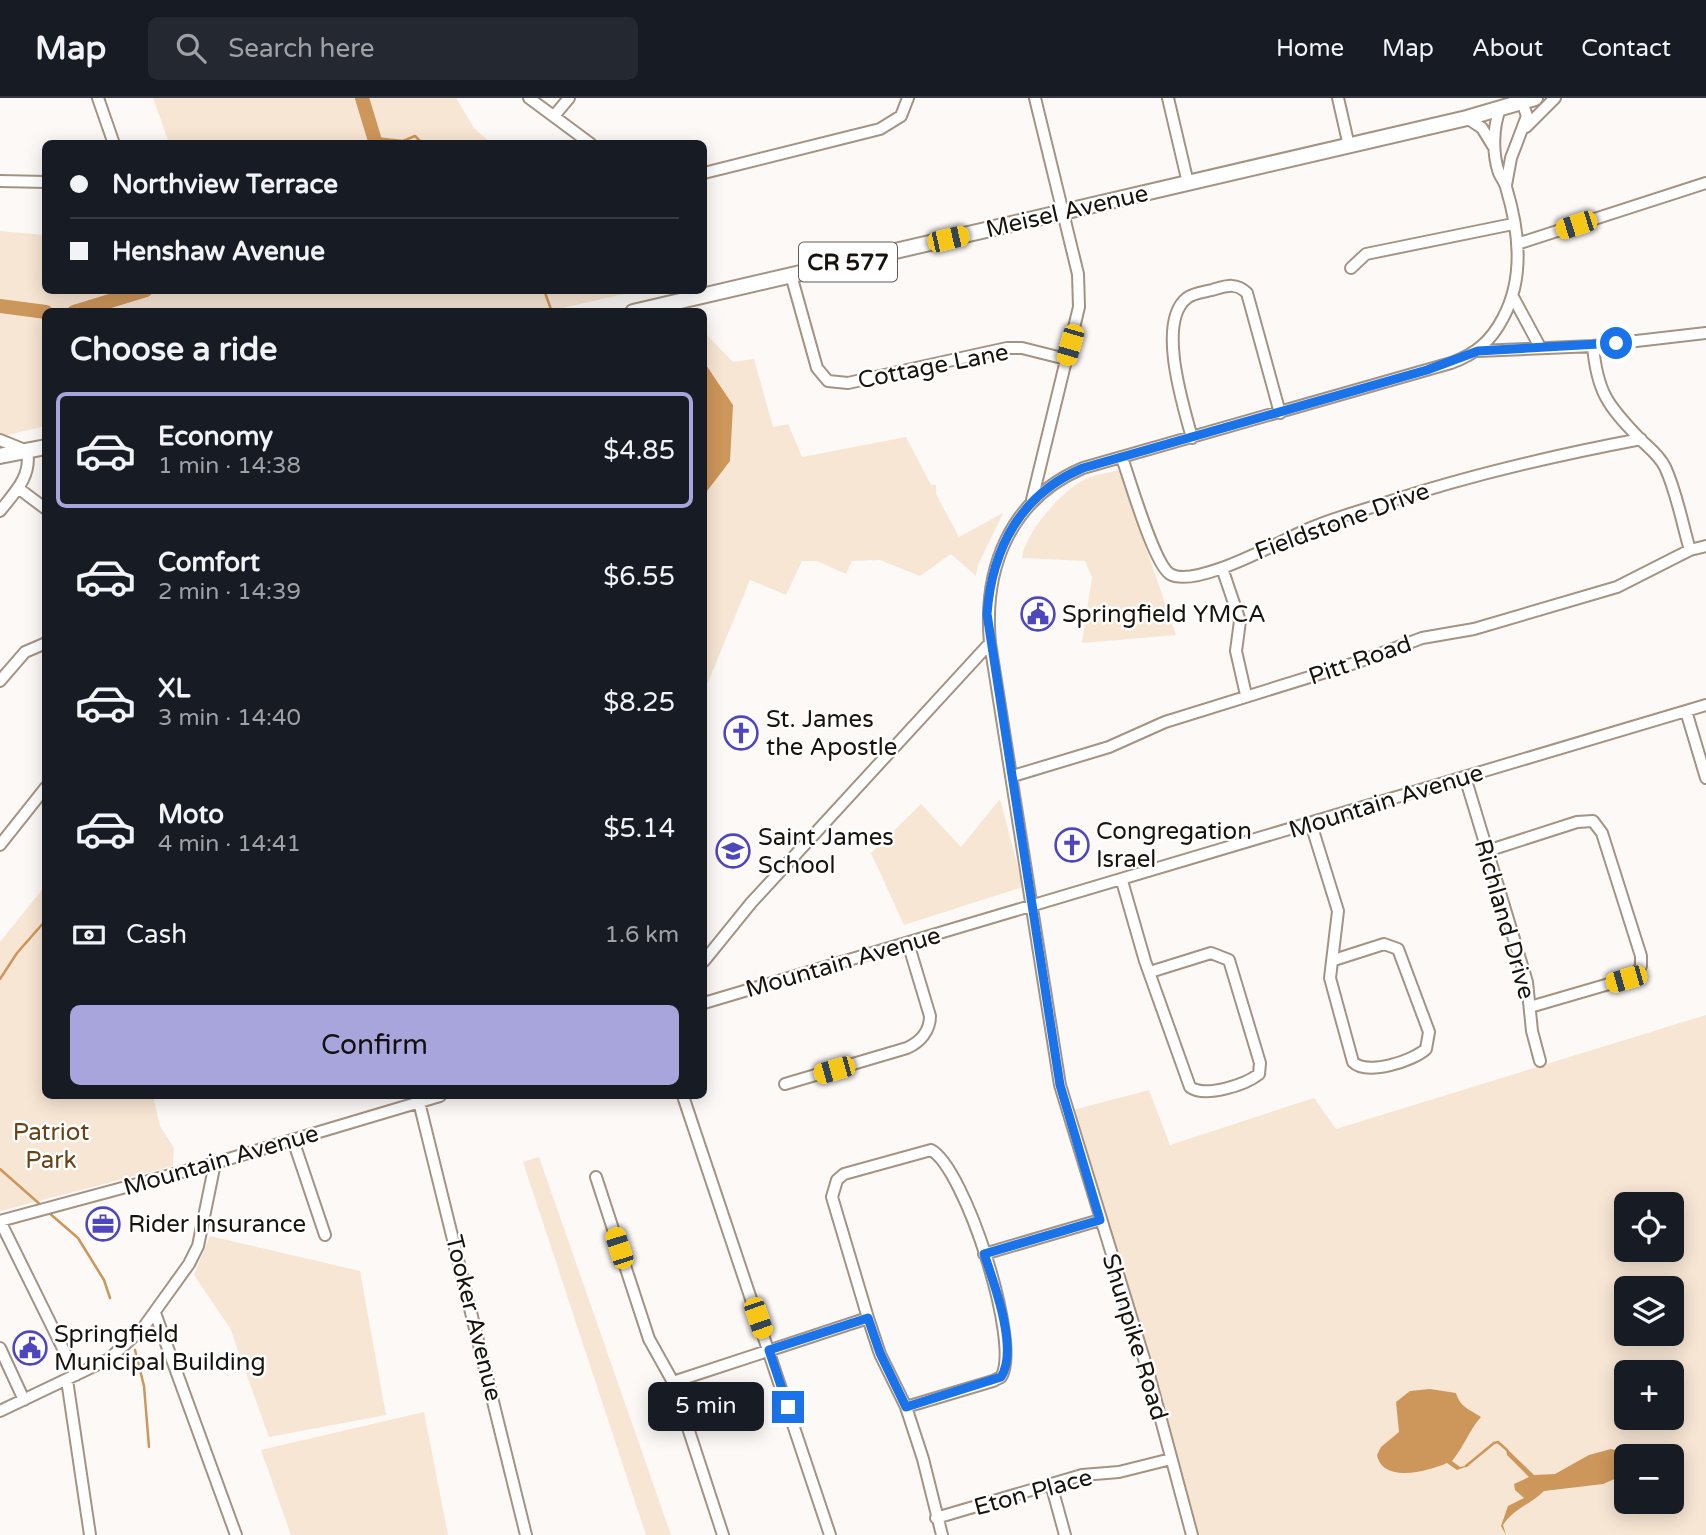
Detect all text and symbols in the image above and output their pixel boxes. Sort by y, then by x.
search box [148,17,638,80]
text: Map [35,29,106,68]
icon: search [172,29,210,67]
text: Search here [228,33,374,64]
text: Home [1276,34,1344,63]
text: Map [1382,34,1434,63]
text: About [1472,34,1543,63]
text: Contact [1581,34,1671,63]
text: Northview Terrace [112,169,338,200]
street label: Meisel Avenue [983,179,1151,244]
car [1553,209,1600,241]
car [926,224,971,254]
text: Henshaw Avenue [112,236,325,267]
road number: CR 577 [799,242,897,281]
car [1055,322,1086,368]
route start [1600,327,1632,359]
text: Choose a ride [70,331,277,369]
street label: Cottage Lane [855,338,1011,395]
icon: car [74,419,137,482]
text: Economy [158,421,273,452]
text: $4.85 [603,435,675,466]
text: 1 min · 14:38 [158,452,301,480]
street label: Fieldstone Drive [1251,476,1433,566]
icon: car [74,545,137,608]
text: Comfort [158,547,260,578]
text: $6.55 [603,561,675,592]
text: 2 min · 14:39 [158,578,301,606]
public building icon: Springfield YMCA [1019,595,1057,633]
place label: Springfield YMCA [1062,600,1266,629]
street label: Pitt Road [1305,629,1415,692]
icon: car [74,671,137,734]
text: XL [158,673,190,704]
text: $8.25 [603,687,675,718]
text: 3 min · 14:40 [158,704,301,732]
place label: St. James the Apostle [766,705,897,762]
church icon: St. James the Apostle [722,714,760,752]
street label: Mountain Avenue [1285,758,1487,845]
icon: car [74,797,137,860]
text: Moto [158,799,224,830]
text: $5.14 [603,813,675,844]
place label: Congregation Israel [1096,817,1252,874]
place label: Saint James School [758,823,894,880]
church icon: Congregation Israel [1053,826,1091,864]
text: 4 min · 14:41 [158,830,301,858]
school or university icon: Saint James School [714,832,752,870]
street label: Richland Drive [1468,836,1541,1002]
icon: cash [70,916,108,954]
text: Cash [126,919,187,950]
text: 1.6 km [605,921,679,949]
street label: Mountain Avenue [742,921,944,1004]
car [1603,963,1650,995]
button: Confirm [70,1005,679,1085]
car [811,1054,858,1086]
park label: Patriot Park [13,1118,89,1175]
street label: Mountain Avenue [120,1119,322,1202]
map controls [1614,1192,1684,1514]
button: locate [1614,1192,1684,1262]
office icon: Rider Insurance [84,1205,122,1243]
place label: Rider Insurance [128,1210,306,1239]
car [603,1225,636,1271]
street label: Tooker Avenue [439,1232,508,1404]
street label: Shunpike Road [1095,1250,1174,1424]
button: layers [1614,1276,1684,1346]
car [742,1295,775,1341]
place label: Springfield Municipal Building [54,1320,266,1377]
public building icon: Springfield Municipal Building [11,1329,49,1367]
button: + [1614,1360,1684,1430]
callout: 5 min [648,1382,764,1432]
route end [772,1391,804,1423]
text: 5 min [675,1392,737,1420]
button: − [1614,1444,1684,1514]
street label: Eton Place [971,1463,1095,1522]

